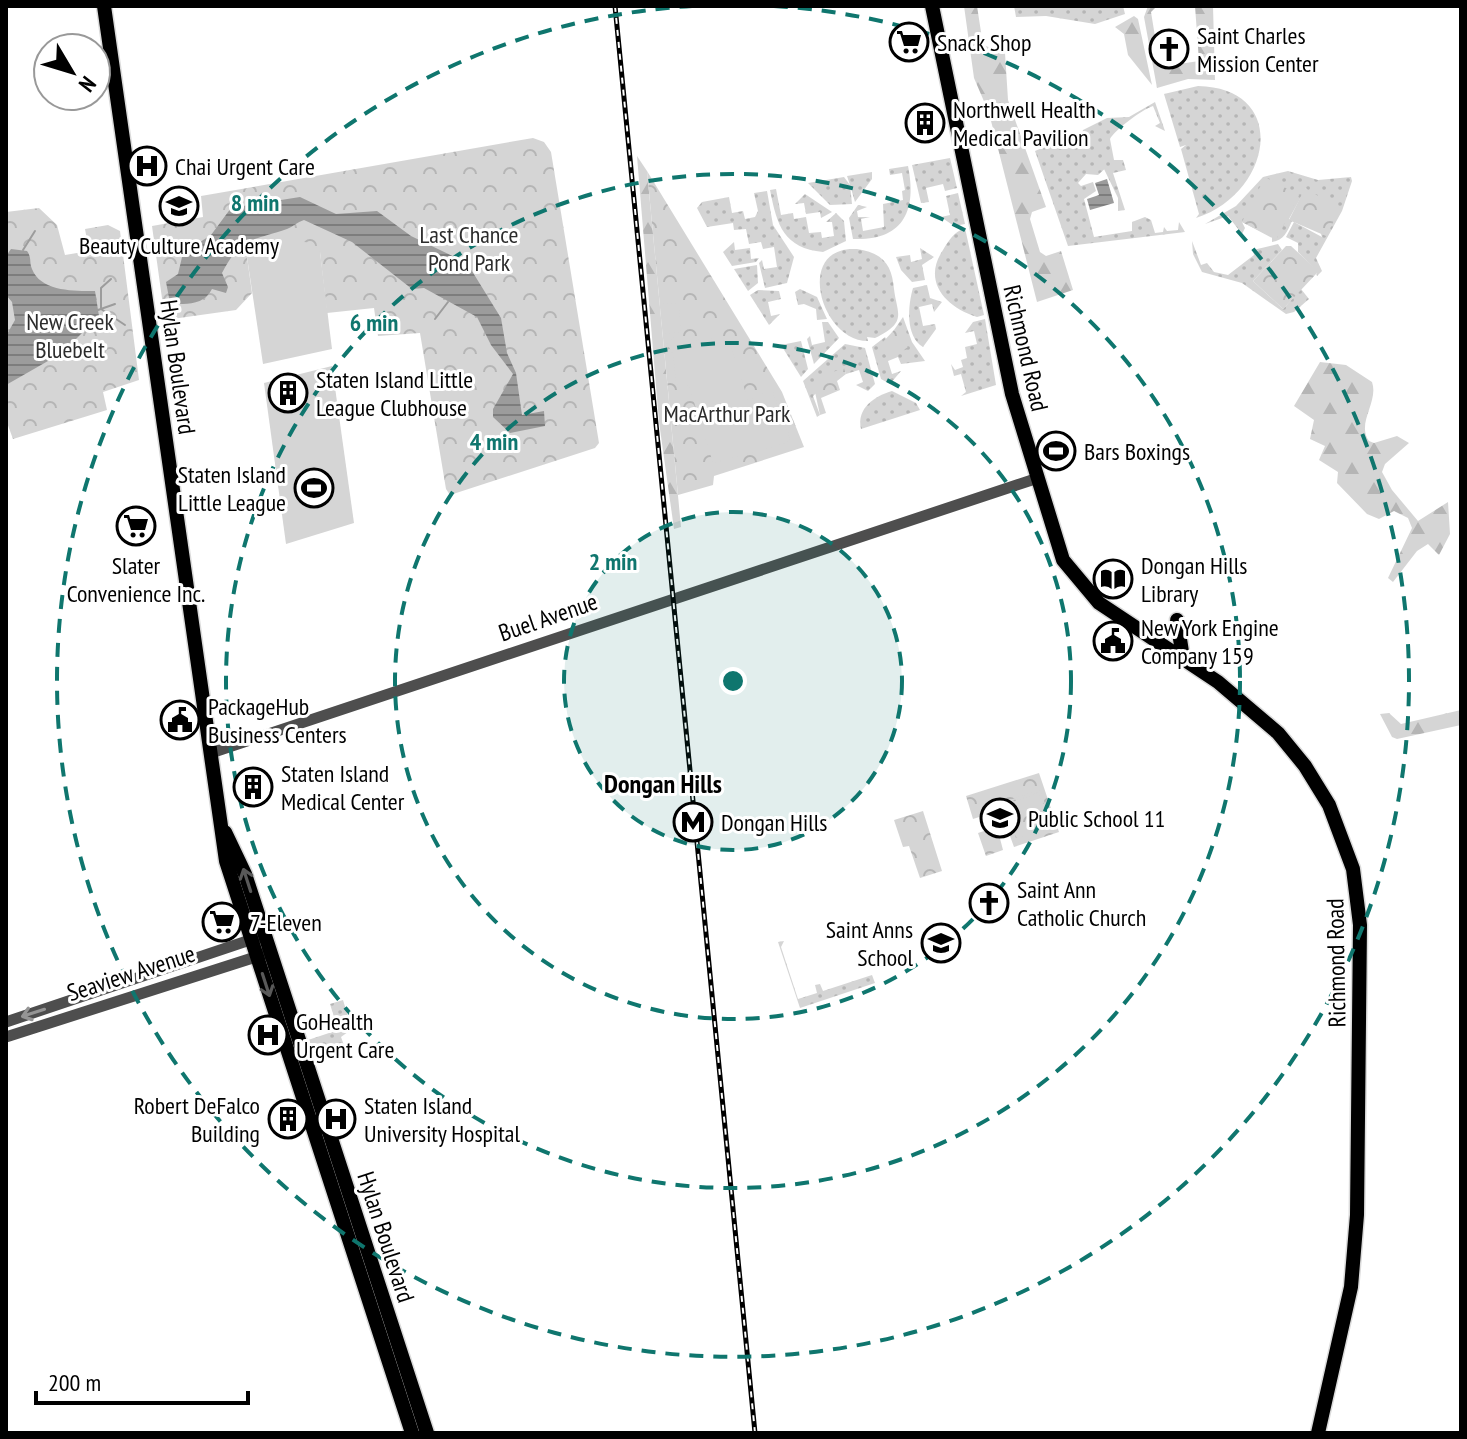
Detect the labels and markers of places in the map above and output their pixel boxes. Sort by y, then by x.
place label: Saint Charles Mission Center [1197,20,1319,79]
supermarket icon: Snack Shop [888,21,930,63]
place label: Snack Shop [937,27,1031,58]
church icon: Saint Charles Mission Center [1148,28,1190,70]
place label: Northwell Health Medical Pavilion [953,94,1096,153]
building icon: Northwell Health Medical Pavilion [904,102,946,144]
hospital icon: Chai Urgent Care [126,145,168,187]
place label: Chai Urgent Care [175,151,315,182]
school or university icon: Beauty Culture Academy [158,185,200,227]
place label: Beauty Culture Academy [79,230,279,261]
place label: Staten Island Little League Clubhouse [316,364,473,423]
building icon: Staten Island Little League Clubhouse [267,372,309,414]
sports icon: Bars Boxings [1035,430,1077,472]
place label: Bars Boxings [1084,436,1190,467]
place label: Staten Island Little League [178,459,286,518]
sports icon: Staten Island Little League [293,467,335,509]
supermarket icon: Slater Convenience Inc. [115,505,157,547]
place label: Slater Convenience Inc. [67,550,205,609]
place label: Dongan Hills Library [1141,550,1247,609]
library icon: Dongan Hills Library [1092,558,1134,600]
place label: New York Engine Company 159 [1141,612,1279,671]
public building icon: New York Engine Company 159 [1092,620,1134,662]
centre of rings [719,667,747,695]
place label: PackageHub Business Centers [208,691,347,750]
public building icon: PackageHub Business Centers [159,699,201,741]
place label: Staten Island Medical Center [281,758,405,817]
building icon: Staten Island Medical Center [232,766,274,808]
school or university icon: Public School 11 [979,797,1021,839]
metro station icon: Dongan Hills [672,801,714,843]
place label: Public School 11 [1028,803,1165,834]
place label: Dongan Hills [721,807,827,838]
place label: Saint Ann Catholic Church [1017,874,1146,933]
church icon: Saint Ann Catholic Church [968,882,1010,924]
supermarket icon: 7-Eleven [201,901,243,943]
place label: 7-Eleven [250,907,322,938]
place label: Saint Anns School [826,914,913,973]
school or university icon: Saint Anns School [920,922,962,964]
place label: GoHealth Urgent Care [296,1006,394,1065]
hospital icon: GoHealth Urgent Care [247,1014,289,1056]
place label: Robert DeFalco Building [134,1090,260,1149]
place label: Staten Island University Hospital [364,1090,520,1149]
building icon: Robert DeFalco Building [267,1098,309,1140]
hospital icon: Staten Island University Hospital [315,1098,357,1140]

